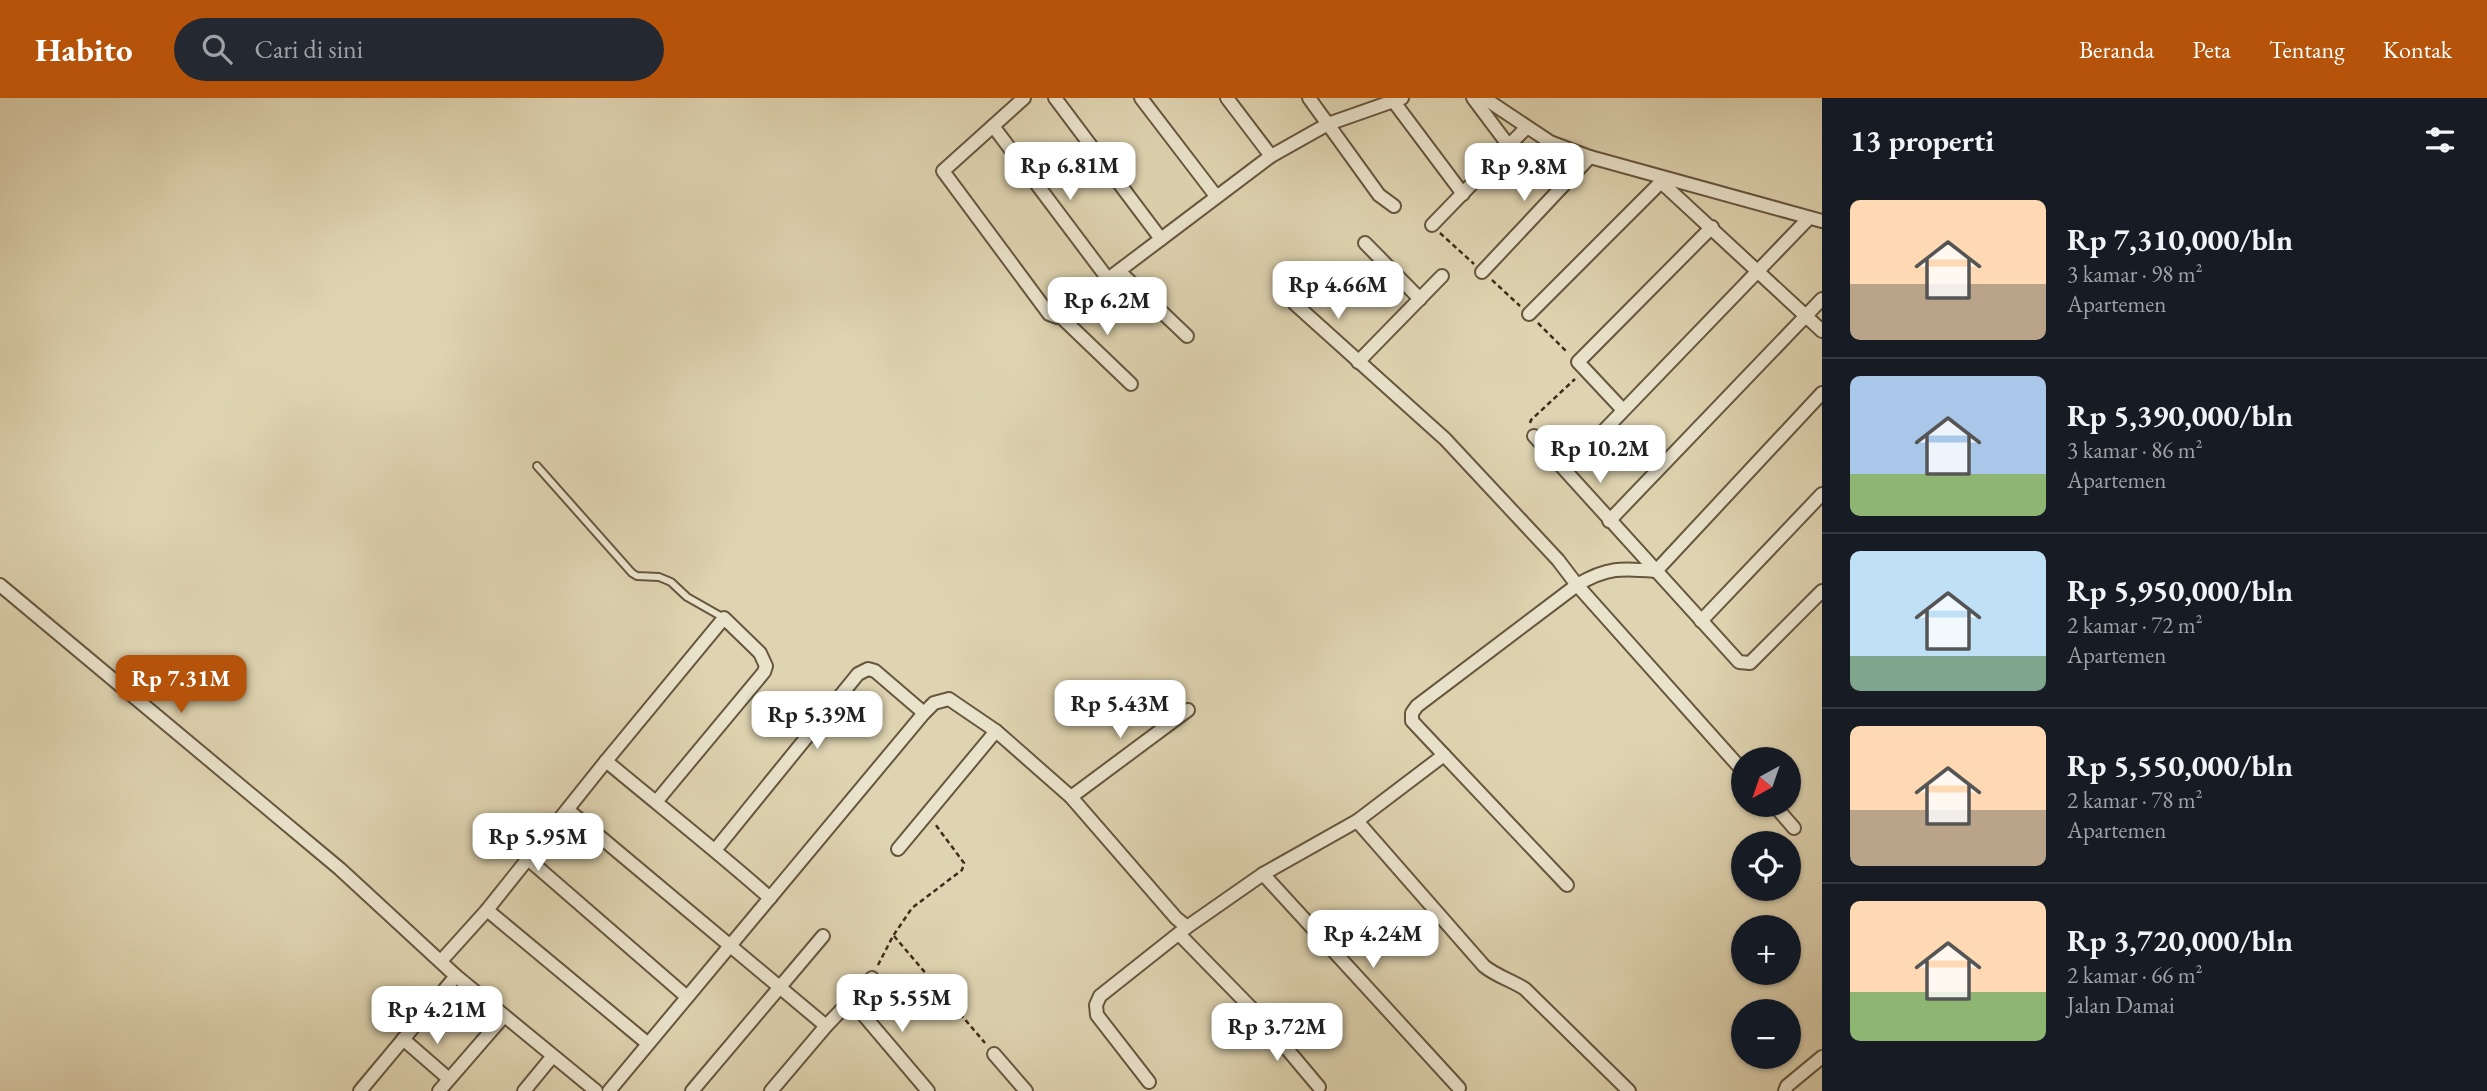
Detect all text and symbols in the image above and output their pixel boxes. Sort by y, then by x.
search box [174,18,664,81]
text: Habito [35,28,132,71]
icon: search [198,30,236,68]
text: Cari di sini [254,32,363,66]
text: Beranda [2079,34,2154,65]
text: Peta [2192,34,2231,65]
text: Tentang [2269,34,2345,65]
text: Kontak [2383,34,2452,65]
text: 13 properti [1850,121,1994,160]
icon: filters [2421,121,2459,159]
pin: Rp 6.81M [998,142,1142,202]
pin: Rp 9.8M [1459,144,1589,203]
text: Rp 6.81M [1021,150,1119,180]
text: Rp 9.8M [1481,151,1567,181]
text: Rp 7,310,000/bln [2067,220,2293,259]
icon: home [1906,228,1990,312]
text: 3 kamar · 98 m² [2067,259,2203,289]
pin: Rp 4.66M [1266,262,1410,321]
text: Rp 4.66M [1289,269,1387,299]
pin: Rp 6.2M [1042,278,1172,337]
text: Rp 6.2M [1064,285,1150,315]
text: Apartemen [2067,289,2166,319]
text: Rp 5,390,000/bln [2067,396,2293,435]
icon: home [1906,404,1990,488]
pin: Rp 10.2M [1528,426,1672,485]
text: Rp 10.2M [1551,433,1649,463]
text: 3 kamar · 86 m² [2067,435,2203,465]
text: Apartemen [2067,465,2166,495]
text: Rp 5,950,000/bln [2067,571,2293,610]
icon: home [1906,579,1990,663]
text: 2 kamar · 72 m² [2067,610,2203,640]
text: Apartemen [2067,640,2166,670]
pin: Rp 7.31M [109,656,253,715]
text: Rp 7.31M [132,663,230,693]
pin: Rp 5.43M [1048,680,1192,740]
text: Rp 5.43M [1071,688,1169,718]
pin: Rp 5.39M [745,692,889,751]
text: Rp 5.39M [768,699,866,729]
text: Rp 5,550,000/bln [2067,746,2293,785]
north arrow [1731,747,1801,817]
map controls [1731,747,1801,1069]
icon: home [1906,754,1990,838]
text: 2 kamar · 78 m² [2067,785,2203,815]
pin: Rp 5.95M [466,814,610,873]
text: Apartemen [2067,815,2166,845]
text: Rp 5.95M [489,821,587,851]
button: locate [1731,831,1801,901]
pin: Rp 4.24M [1301,910,1445,970]
button: + [1731,915,1801,985]
text: Rp 4.24M [1324,918,1422,948]
text: Rp 3,720,000/bln [2067,921,2293,960]
icon: home [1906,929,1990,1013]
text: 2 kamar · 66 m² [2067,960,2203,990]
pin: Rp 5.55M [830,974,974,1034]
text: Rp 5.55M [853,982,951,1012]
pin: Rp 4.21M [365,986,509,1046]
text: Jalan Damai [2067,990,2175,1020]
text: Rp 4.21M [388,994,486,1024]
button: − [1731,999,1801,1069]
pin: Rp 3.72M [1205,1004,1349,1063]
text: Rp 3.72M [1228,1011,1326,1041]

